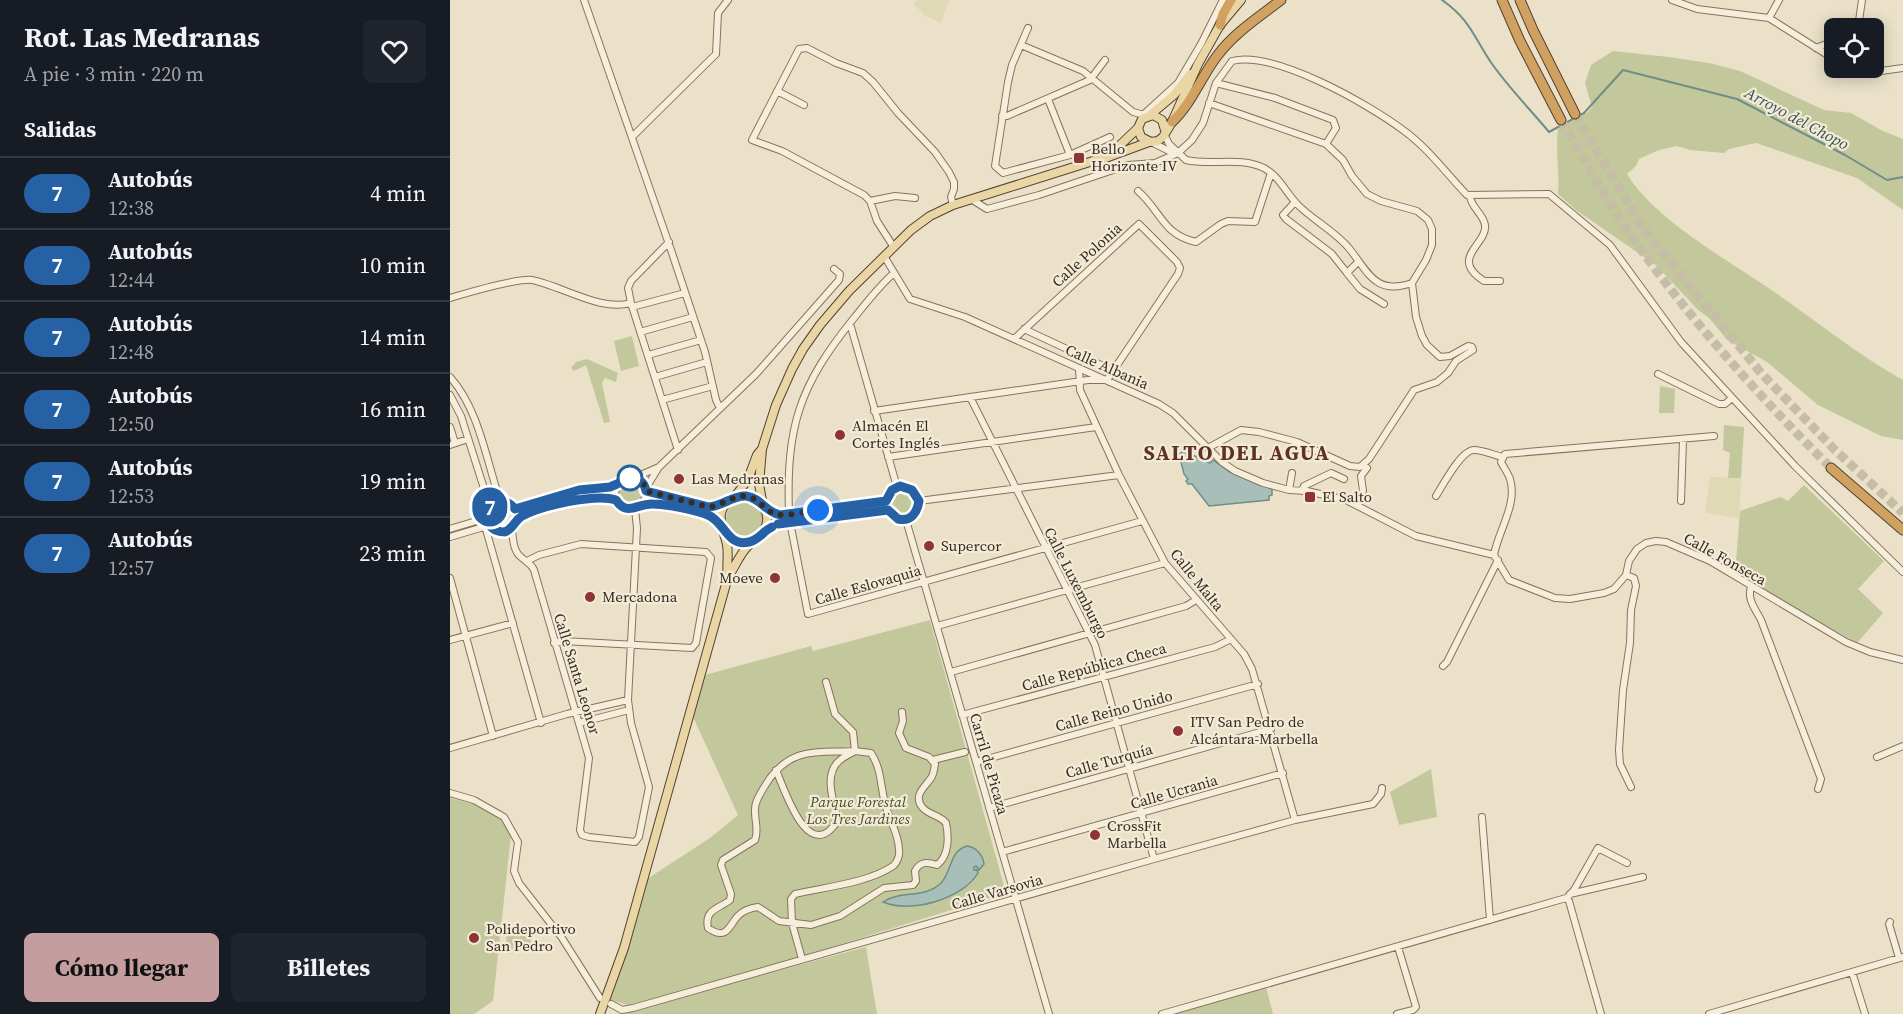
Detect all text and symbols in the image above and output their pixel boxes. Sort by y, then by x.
text: Rot. Las Medranas [24,18,260,56]
map controls [1824,18,1884,78]
button: locate [1824,18,1884,78]
button: heart [363,20,426,83]
text: A pie · 3 min · 220 m [24,60,204,88]
water label: Arroyo del Chopo [1740,81,1853,155]
text: Salidas [24,114,96,144]
place label: Bello Horizonte IV [1091,138,1177,176]
marker: Bello Horizonte IV [1072,151,1086,165]
text: Autobús [108,164,192,194]
text: 4 min [370,178,426,208]
text: 7 [51,179,63,208]
text: 12:38 [108,194,154,222]
street label: Calle Polonia [1047,217,1127,292]
text: Autobús [108,236,192,266]
text: 10 min [359,250,426,280]
text: 7 [51,251,63,280]
text: 12:44 [108,266,154,294]
text: Autobús [108,308,192,338]
text: 14 min [359,322,426,352]
text: 7 [51,323,63,352]
text: 12:48 [108,338,154,366]
street label: Calle Albania [1062,339,1152,394]
text: Autobús [108,380,192,410]
text: 16 min [359,394,426,424]
text: 7 [51,395,63,424]
text: 12:50 [108,410,154,438]
place label: Almacén El Cortes Inglés [852,415,940,453]
marker: Almacén El Cortes Inglés [833,428,847,442]
district label: SALTO DEL AGUA [1143,438,1331,467]
text: Autobús [108,452,192,482]
unlabelled marker [617,465,643,491]
text: 19 min [359,466,426,496]
text: 7 [51,467,63,496]
place label: Las Medranas [691,468,784,489]
marker: Las Medranas [672,472,686,486]
text: 12:53 [108,482,154,510]
place label: El Salto [1322,486,1372,507]
line badge: 7 [470,488,510,526]
marker: El Salto [1303,490,1317,504]
text: 7 [484,493,496,522]
your location [803,495,833,525]
street label: Calle Luxemburgo [1039,523,1114,642]
text: Autobús [108,524,192,554]
street label: Calle Fonseca [1680,527,1771,590]
place label: Supercor [941,535,1002,556]
text: 23 min [359,538,426,568]
text: 7 [51,539,63,568]
marker: Supercor [922,539,936,553]
street label: Calle Malta [1166,544,1229,616]
text: 12:57 [108,554,154,582]
street label: Calle Eslovaquia [812,559,924,610]
place label: Moeve [719,567,763,588]
marker: Moeve [768,571,782,585]
place label: Mercadona [602,586,678,607]
marker: Mercadona [583,590,597,604]
street label: Calle Santa Leonor [549,611,606,738]
street label: Calle República Checa [1019,637,1169,696]
street label: Calle Reino Unido [1053,685,1175,736]
street label: Carril de Picaza [965,711,1014,817]
place label: ITV San Pedro de Alcántara-Marbella [1190,711,1319,749]
marker: ITV San Pedro de Alcántara-Marbella [1171,724,1185,738]
street label: Calle Turquía [1063,738,1155,783]
street label: Calle Ucrania [1128,769,1220,814]
park label: Parque Forestal Los Tres Jardines [805,791,910,829]
place label: CrossFit Marbella [1107,815,1167,853]
marker: CrossFit Marbella [1088,828,1102,842]
street label: Calle Varsovia [949,868,1045,915]
place label: Polideportivo San Pedro [486,918,576,956]
marker: Polideportivo San Pedro [467,931,481,945]
button: Cómo llegar [24,933,219,1002]
button: Billetes [231,933,426,1002]

